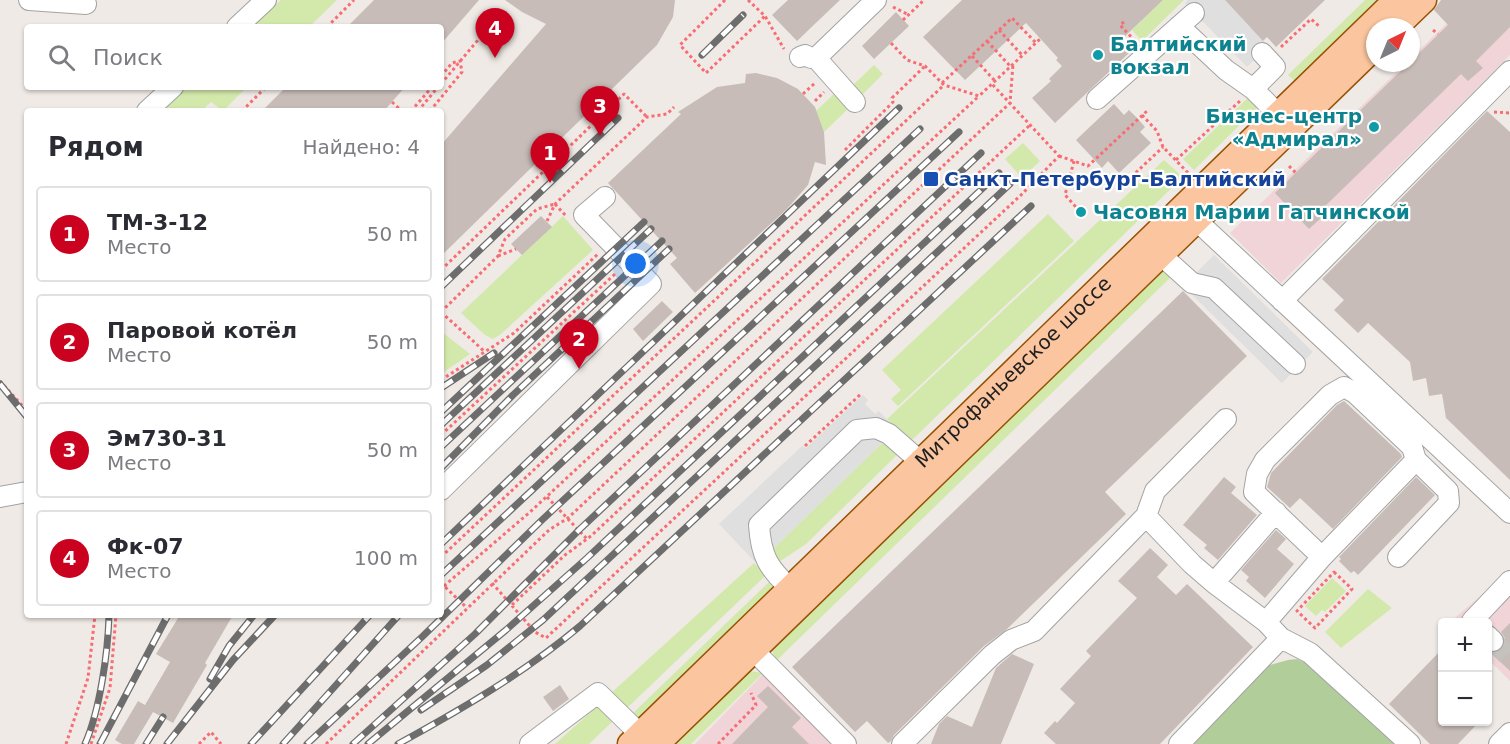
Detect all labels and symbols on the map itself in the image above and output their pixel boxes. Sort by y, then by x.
pin: 4 [476,8,514,58]
north arrow [1366,18,1420,72]
place label: Балтийский вокзал [1110,32,1246,79]
marker: Балтийский вокзал [1091,48,1105,62]
pin: 3 [580,86,620,136]
place label: Бизнес-центр «Адмирал» [1205,104,1362,151]
marker: Бизнес-центр «Адмирал» [1367,120,1381,134]
pin: 1 [530,134,570,183]
place label: Санкт-Петербург-Балтийский [944,167,1286,191]
marker: Санкт-Петербург-Балтийский [922,170,940,188]
place label: Часовня Марии Гатчинской [1093,200,1410,224]
marker: Часовня Марии Гатчинской [1074,205,1088,219]
your location [621,249,650,278]
street label: Митрофаньевское шоссе [910,271,1116,473]
pin: 2 [560,320,598,369]

